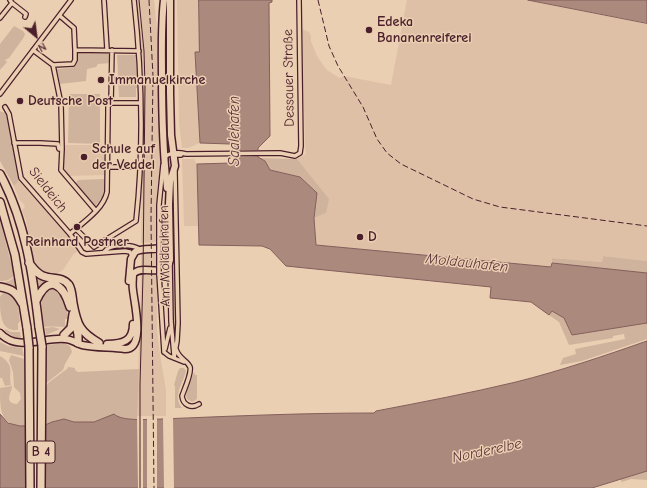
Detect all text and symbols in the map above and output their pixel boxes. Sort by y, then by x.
place label: Edeka Bananenreiferei [377,14,472,46]
north arrow [16,16,56,56]
marker: Edeka Bananenreiferei [364,25,374,35]
street label: Dessauer Straße [280,29,298,127]
text: N [36,40,48,54]
place label: Immanuelkirche [109,72,205,88]
marker: Immanuelkirche [96,75,106,85]
place label: Deutsche Post [28,93,113,109]
marker: Deutsche Post [15,96,25,106]
water label: Saalehafen [226,96,244,166]
place label: Schule auf der Veddel [92,141,155,174]
marker: Schule auf der Veddel [79,152,89,162]
street label: Sieldeich [25,164,71,216]
street label: Am Moldauhafen [156,205,174,307]
marker: Reinhard Postner [72,222,82,232]
place label: D [368,229,377,245]
marker: D [355,232,365,242]
place label: Reinhard Postner [25,234,129,250]
water label: Moldauhafen [425,250,509,276]
water label: Norderelbe [451,435,523,467]
road number: B 4 [27,441,55,463]

